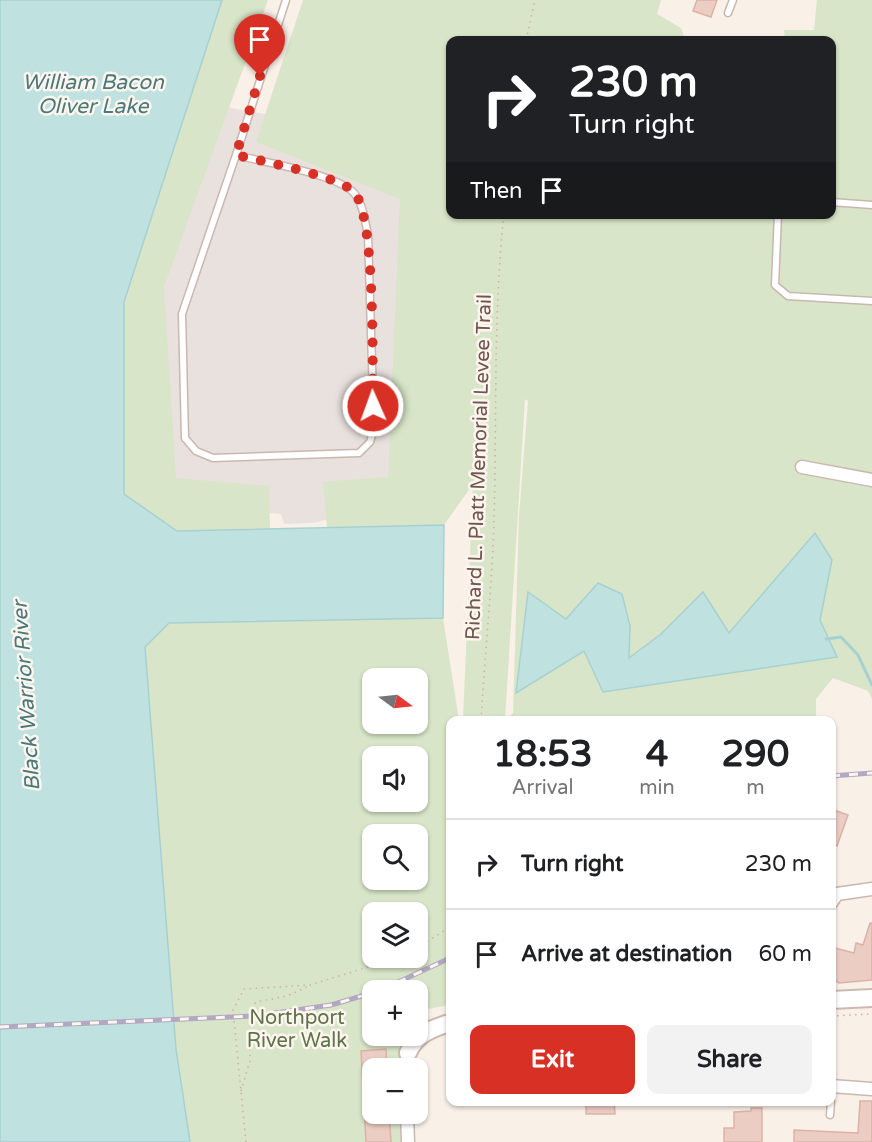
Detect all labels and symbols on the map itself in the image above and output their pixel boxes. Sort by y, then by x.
pin [234,14,285,76]
water label: William Bacon Oliver Lake [22,70,165,119]
street label: Richard L. Platt Memorial Levee Trail [461,294,497,640]
position arrow [341,374,405,438]
water label: Black Warrior River [7,597,46,792]
north arrow [362,668,428,734]
park label: Northport River Walk [247,1006,347,1053]

